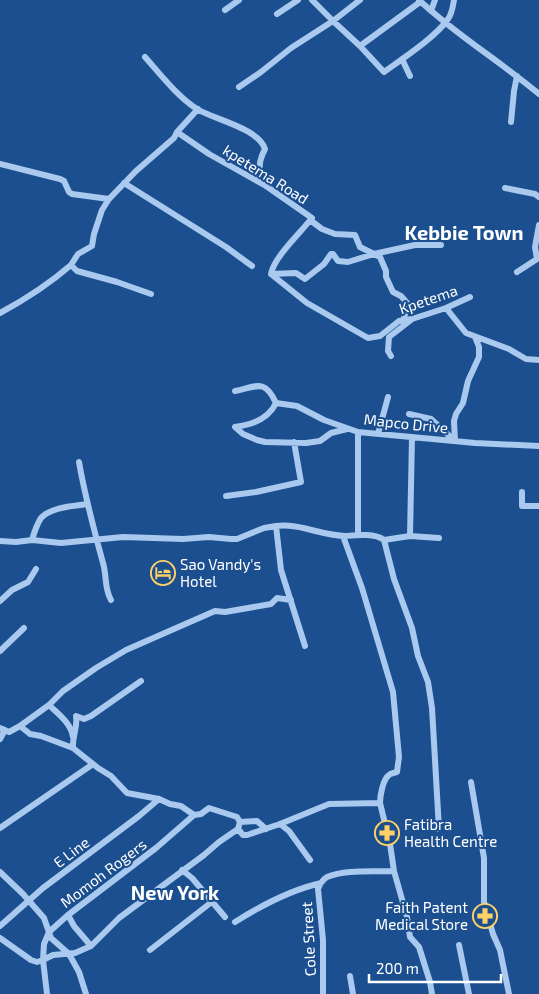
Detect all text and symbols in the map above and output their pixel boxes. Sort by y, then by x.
street label: kpetema Road [220,141,312,207]
district label: Kebbie Town [405,220,523,244]
street label: Kpetema [396,281,460,317]
street label: Mapco Drive [363,410,449,436]
place label: Sao Vandy's Hotel [180,555,261,590]
hotel icon: Sao Vandy's Hotel [150,560,176,586]
place label: Fatibra Health Centre [404,815,497,850]
pharmacy icon: Fatibra Health Centre [374,820,400,846]
street label: E Line [50,833,92,871]
street label: Momoh Rogers [56,835,150,911]
district label: New York [131,880,220,904]
place label: Faith Patent Medical Store [375,898,468,933]
street label: Cole Street [297,901,319,977]
pharmacy icon: Faith Patent Medical Store [472,903,498,929]
scale bar [369,952,502,984]
text: 200 m [376,959,419,977]

